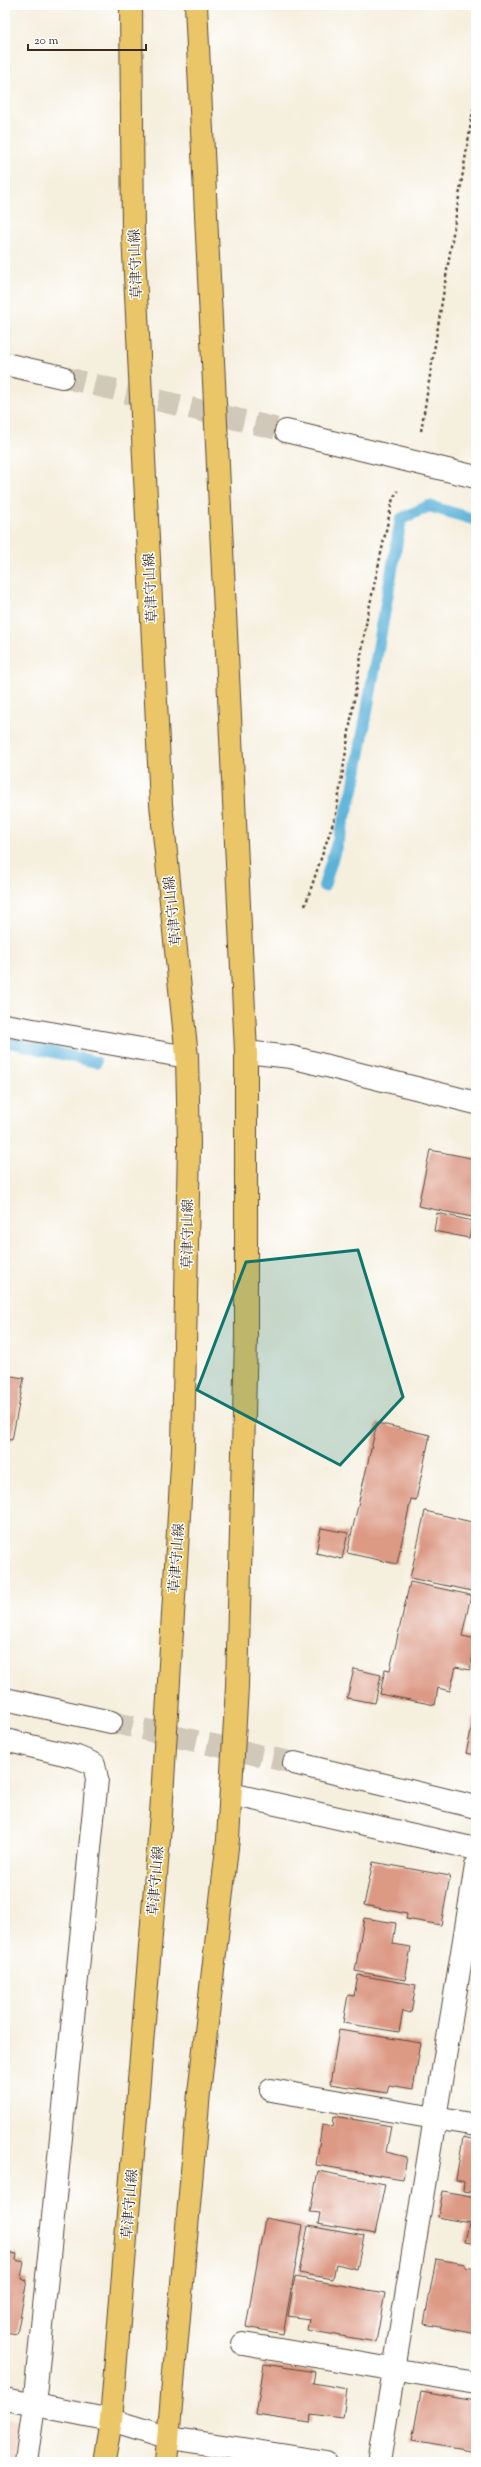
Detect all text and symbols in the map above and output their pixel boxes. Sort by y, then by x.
scale bar [28,26,146,52]
text: 20 m [34,32,59,50]
street label: 草津守山線 [126,229,148,299]
street label: 草津守山線 [140,552,164,623]
street label: 草津守山線 [160,875,188,947]
street label: 草津守山線 [178,1199,200,1269]
street label: 草津守山線 [166,1523,190,1594]
street label: 草津守山線 [144,1845,170,1917]
street label: 草津守山線 [118,2168,144,2240]

